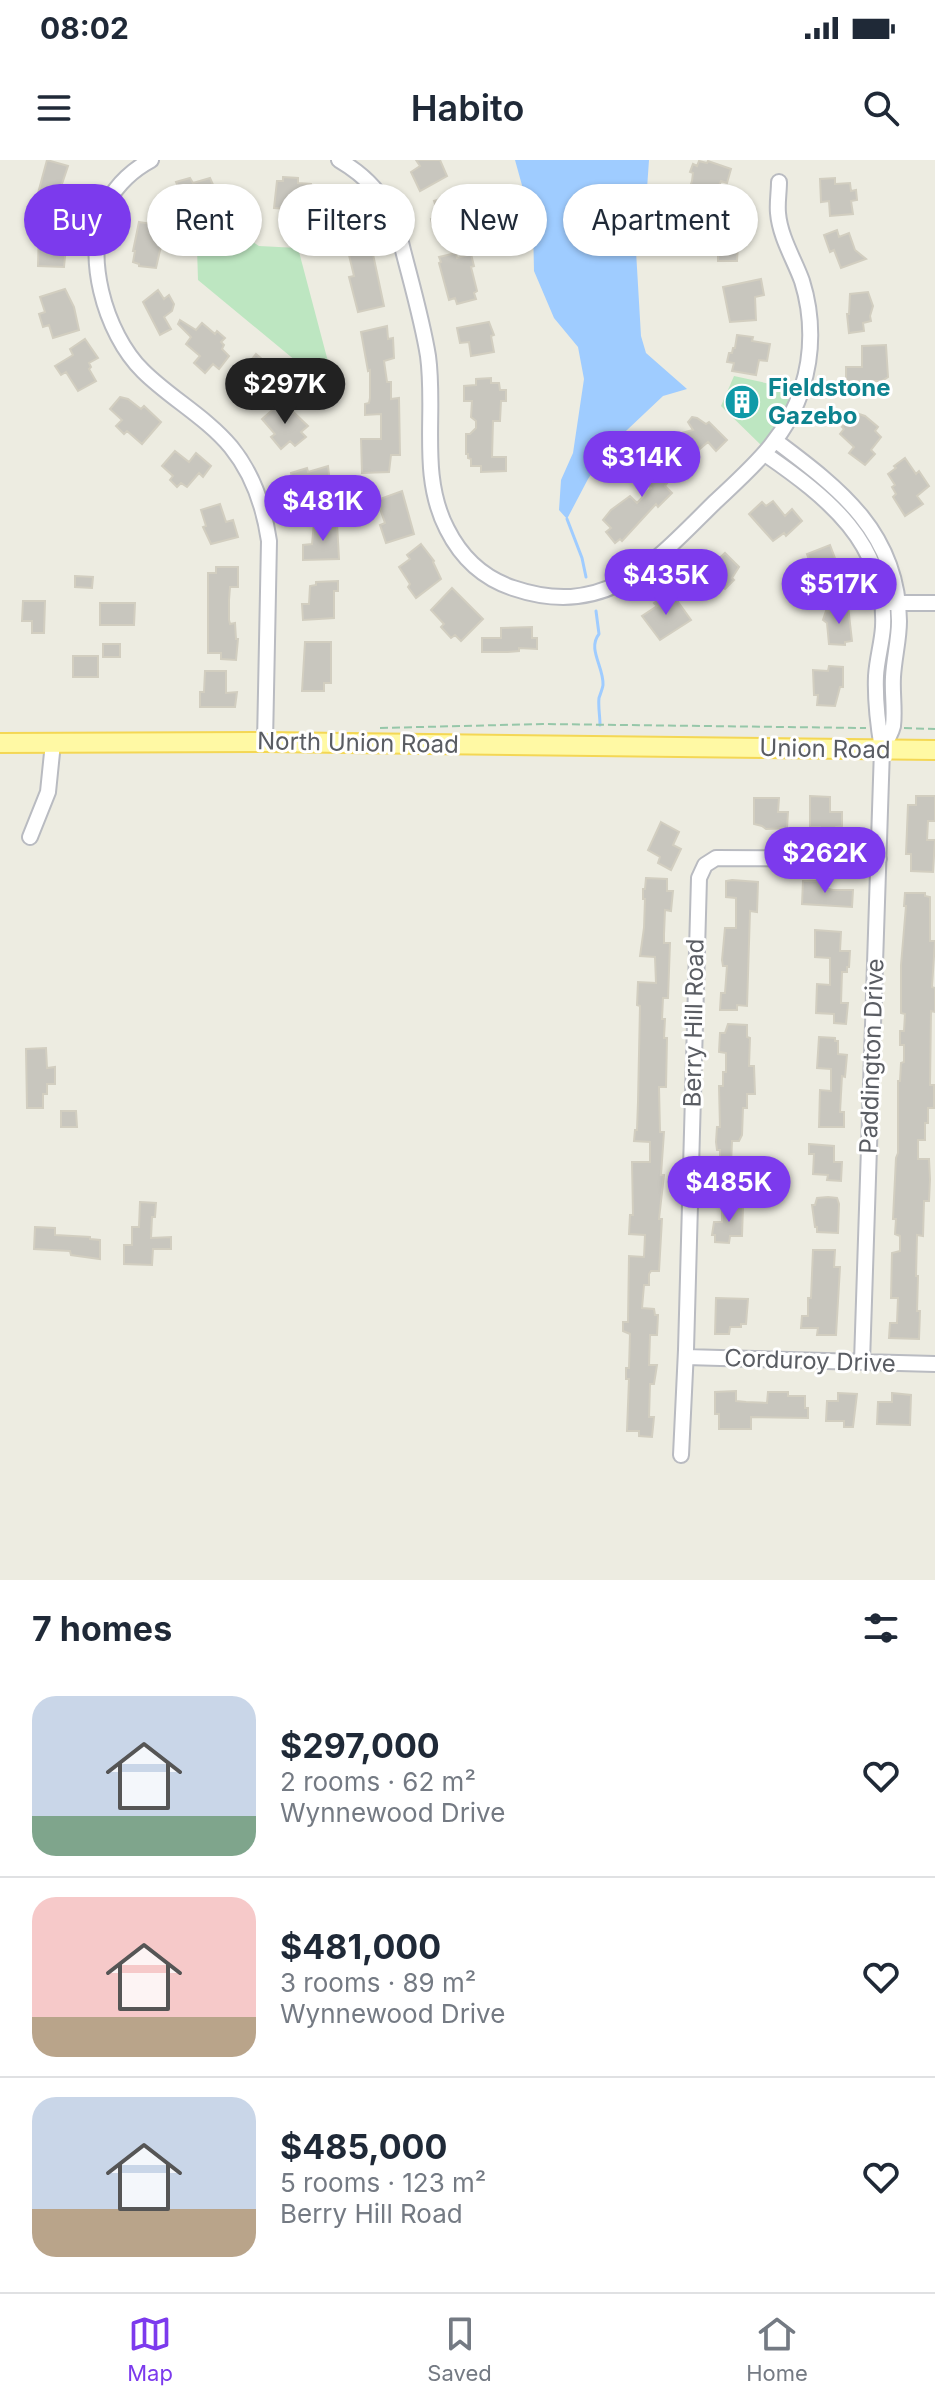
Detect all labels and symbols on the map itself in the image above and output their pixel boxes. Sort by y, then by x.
pin: $297K [229,358,341,426]
place label: Fieldstone Gazebo [768,373,890,430]
building icon: Fieldstone Gazebo [723,383,761,421]
pin: $314K [586,431,698,499]
pin: $481K [267,475,379,543]
pin: $435K [610,549,722,617]
pin: $517K [783,558,895,626]
street label: North Union Road [257,726,459,759]
street label: Union Road [759,733,891,764]
pin: $262K [769,827,881,895]
street label: Berry Hill Road [678,938,709,1108]
street label: Paddington Drive [854,958,889,1154]
pin: $485K [673,1156,785,1224]
street label: Corduroy Drive [724,1343,896,1378]

